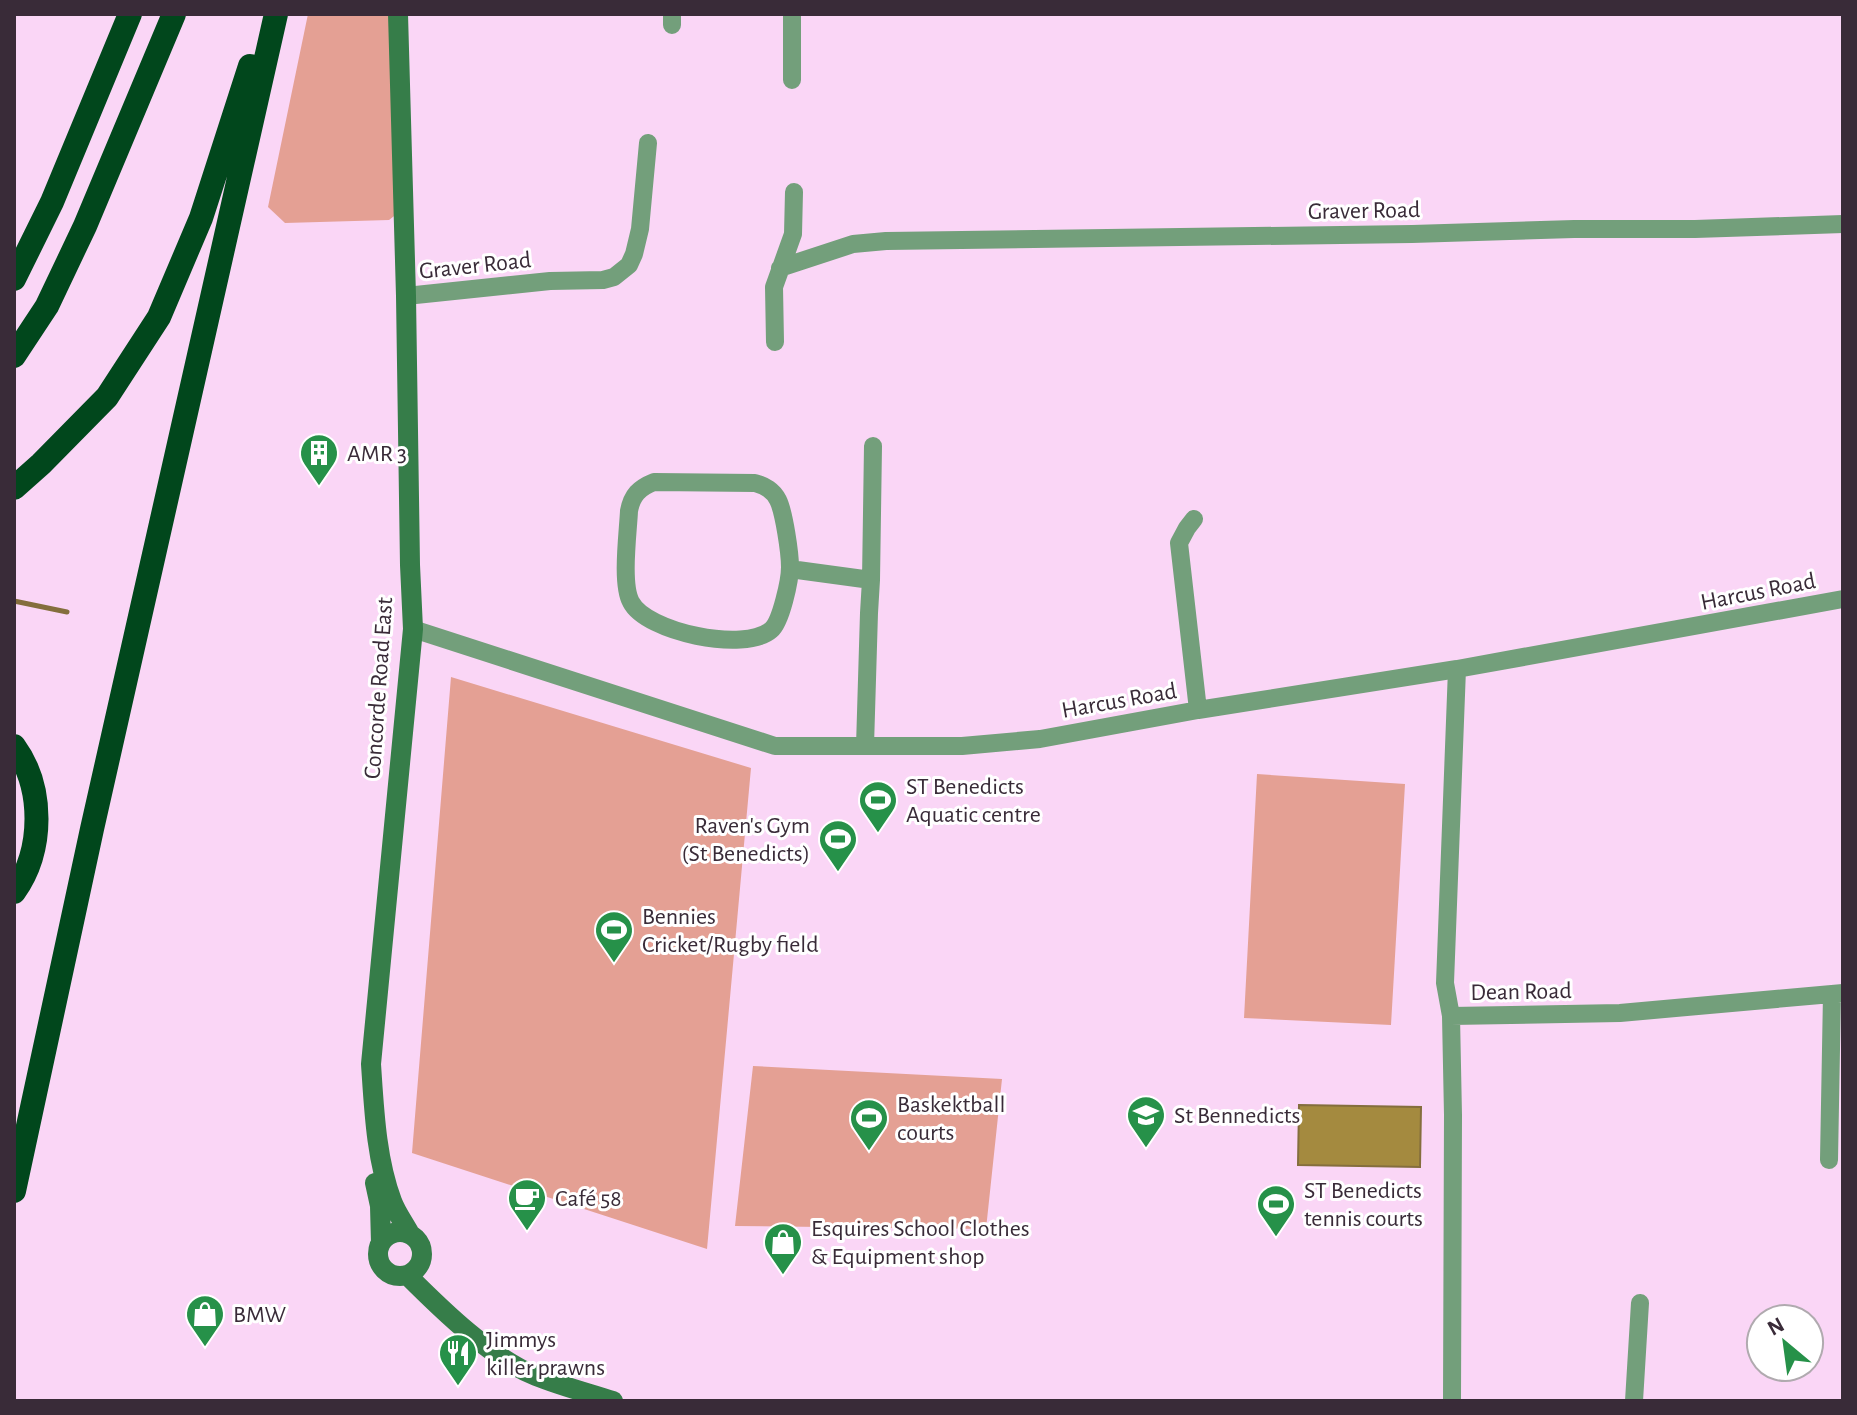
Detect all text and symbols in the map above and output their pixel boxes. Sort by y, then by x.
street label: Graver Road [1308,198,1420,224]
street label: Graver Road [418,248,532,284]
building icon: AMR 3 [298,432,340,487]
place label: AMR 3 [347,442,407,466]
street label: Harcus Road [1699,569,1818,615]
street label: Concorde Road East [361,596,397,780]
street label: Harcus Road [1060,679,1179,723]
place label: ST Benedicts Aquatic centre [906,775,1041,827]
sports icon: ST Benedicts Aquatic centre [857,779,899,834]
place label: Raven's Gym (St Benedicts) [682,814,810,866]
sports icon: Raven's Gym (St Benedicts) [817,818,859,873]
place label: Bennies Cricket/Rugby field [642,905,819,957]
sports icon: Bennies Cricket/Rugby field [593,909,635,964]
street label: Dean Road [1470,979,1572,1005]
place label: Baskektball courts [897,1093,1005,1145]
school or university icon: St Bennedicts [1125,1094,1167,1149]
sports icon: Baskektball courts [848,1097,890,1152]
place label: St Bennedicts [1174,1104,1300,1128]
cafe icon: Café 58 [506,1177,548,1232]
place label: ST Benedicts tennis courts [1304,1179,1423,1231]
sports icon: ST Benedicts tennis courts [1255,1183,1297,1238]
place label: Café 58 [555,1187,622,1211]
place label: Esquires School Clothes & Equipment shop [811,1217,1030,1269]
shop icon: Esquires School Clothes & Equipment shop [762,1221,804,1276]
shop icon: BMW [184,1293,226,1348]
place label: BMW [233,1303,287,1327]
north arrow [1745,1303,1825,1383]
text: N [1764,1313,1788,1340]
place label: Jimmys killer prawns [486,1328,605,1380]
restaurant icon: Jimmys killer prawns [437,1332,479,1387]

